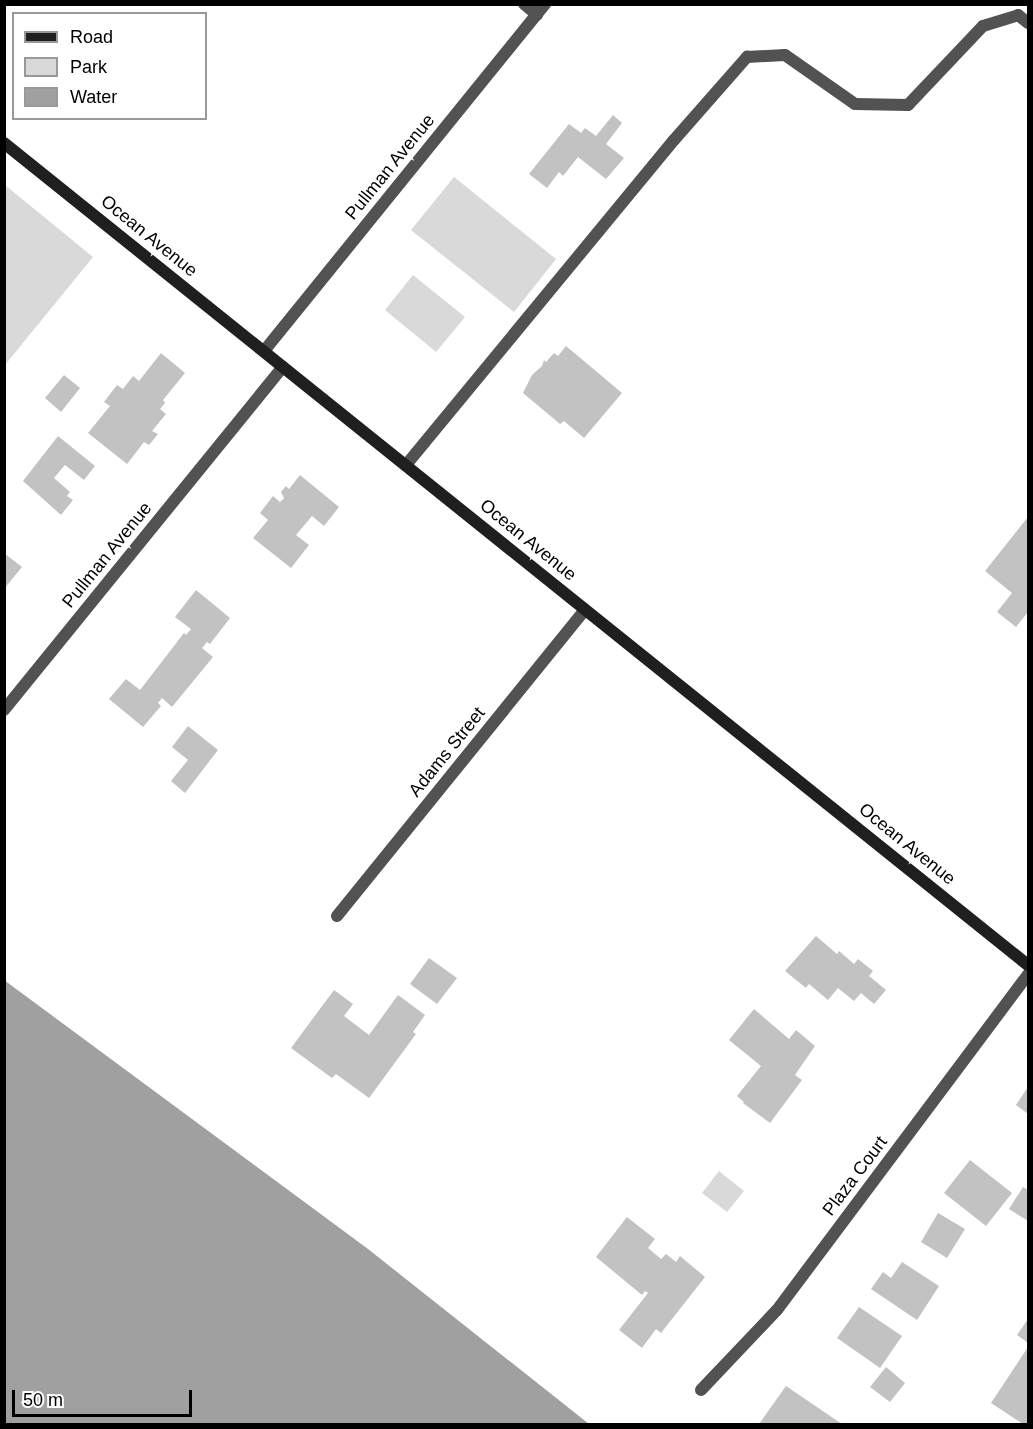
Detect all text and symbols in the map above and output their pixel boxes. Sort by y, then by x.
legend [12,12,207,120]
text: Road [70,27,113,47]
text: Park [70,57,107,77]
text: Water [70,87,117,107]
street label: Pullman Avenue [340,109,440,225]
street label: Ocean Avenue [96,190,202,282]
street label: Ocean Avenue [475,494,581,586]
street label: Pullman Avenue [57,497,157,613]
street label: Adams Street [404,703,490,801]
street label: Ocean Avenue [854,798,960,890]
street label: Plaza Court [818,1132,892,1220]
scale bar [15,1378,195,1416]
text: 50 m [23,1390,63,1410]

